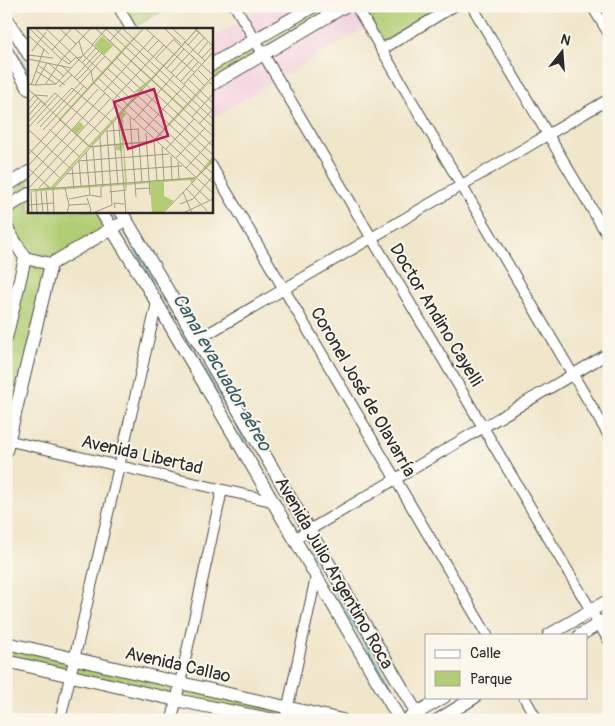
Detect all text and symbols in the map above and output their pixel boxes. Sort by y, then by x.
inset map [28,28,212,212]
north arrow [538,28,588,78]
text: N [559,31,573,50]
street label: Doctor Andino Cayelli [384,239,488,391]
water label: Canal evacuador aéreo [167,289,278,457]
street label: Coronel José de Olavarría [305,303,421,481]
street label: Avenida Libertad [79,430,205,480]
street label: Avenida Julio Argentino Roca [270,473,398,673]
legend [425,634,588,698]
street label: Avenida Callao [123,642,233,688]
text: Calle [470,644,501,663]
text: Parque [470,670,513,689]

